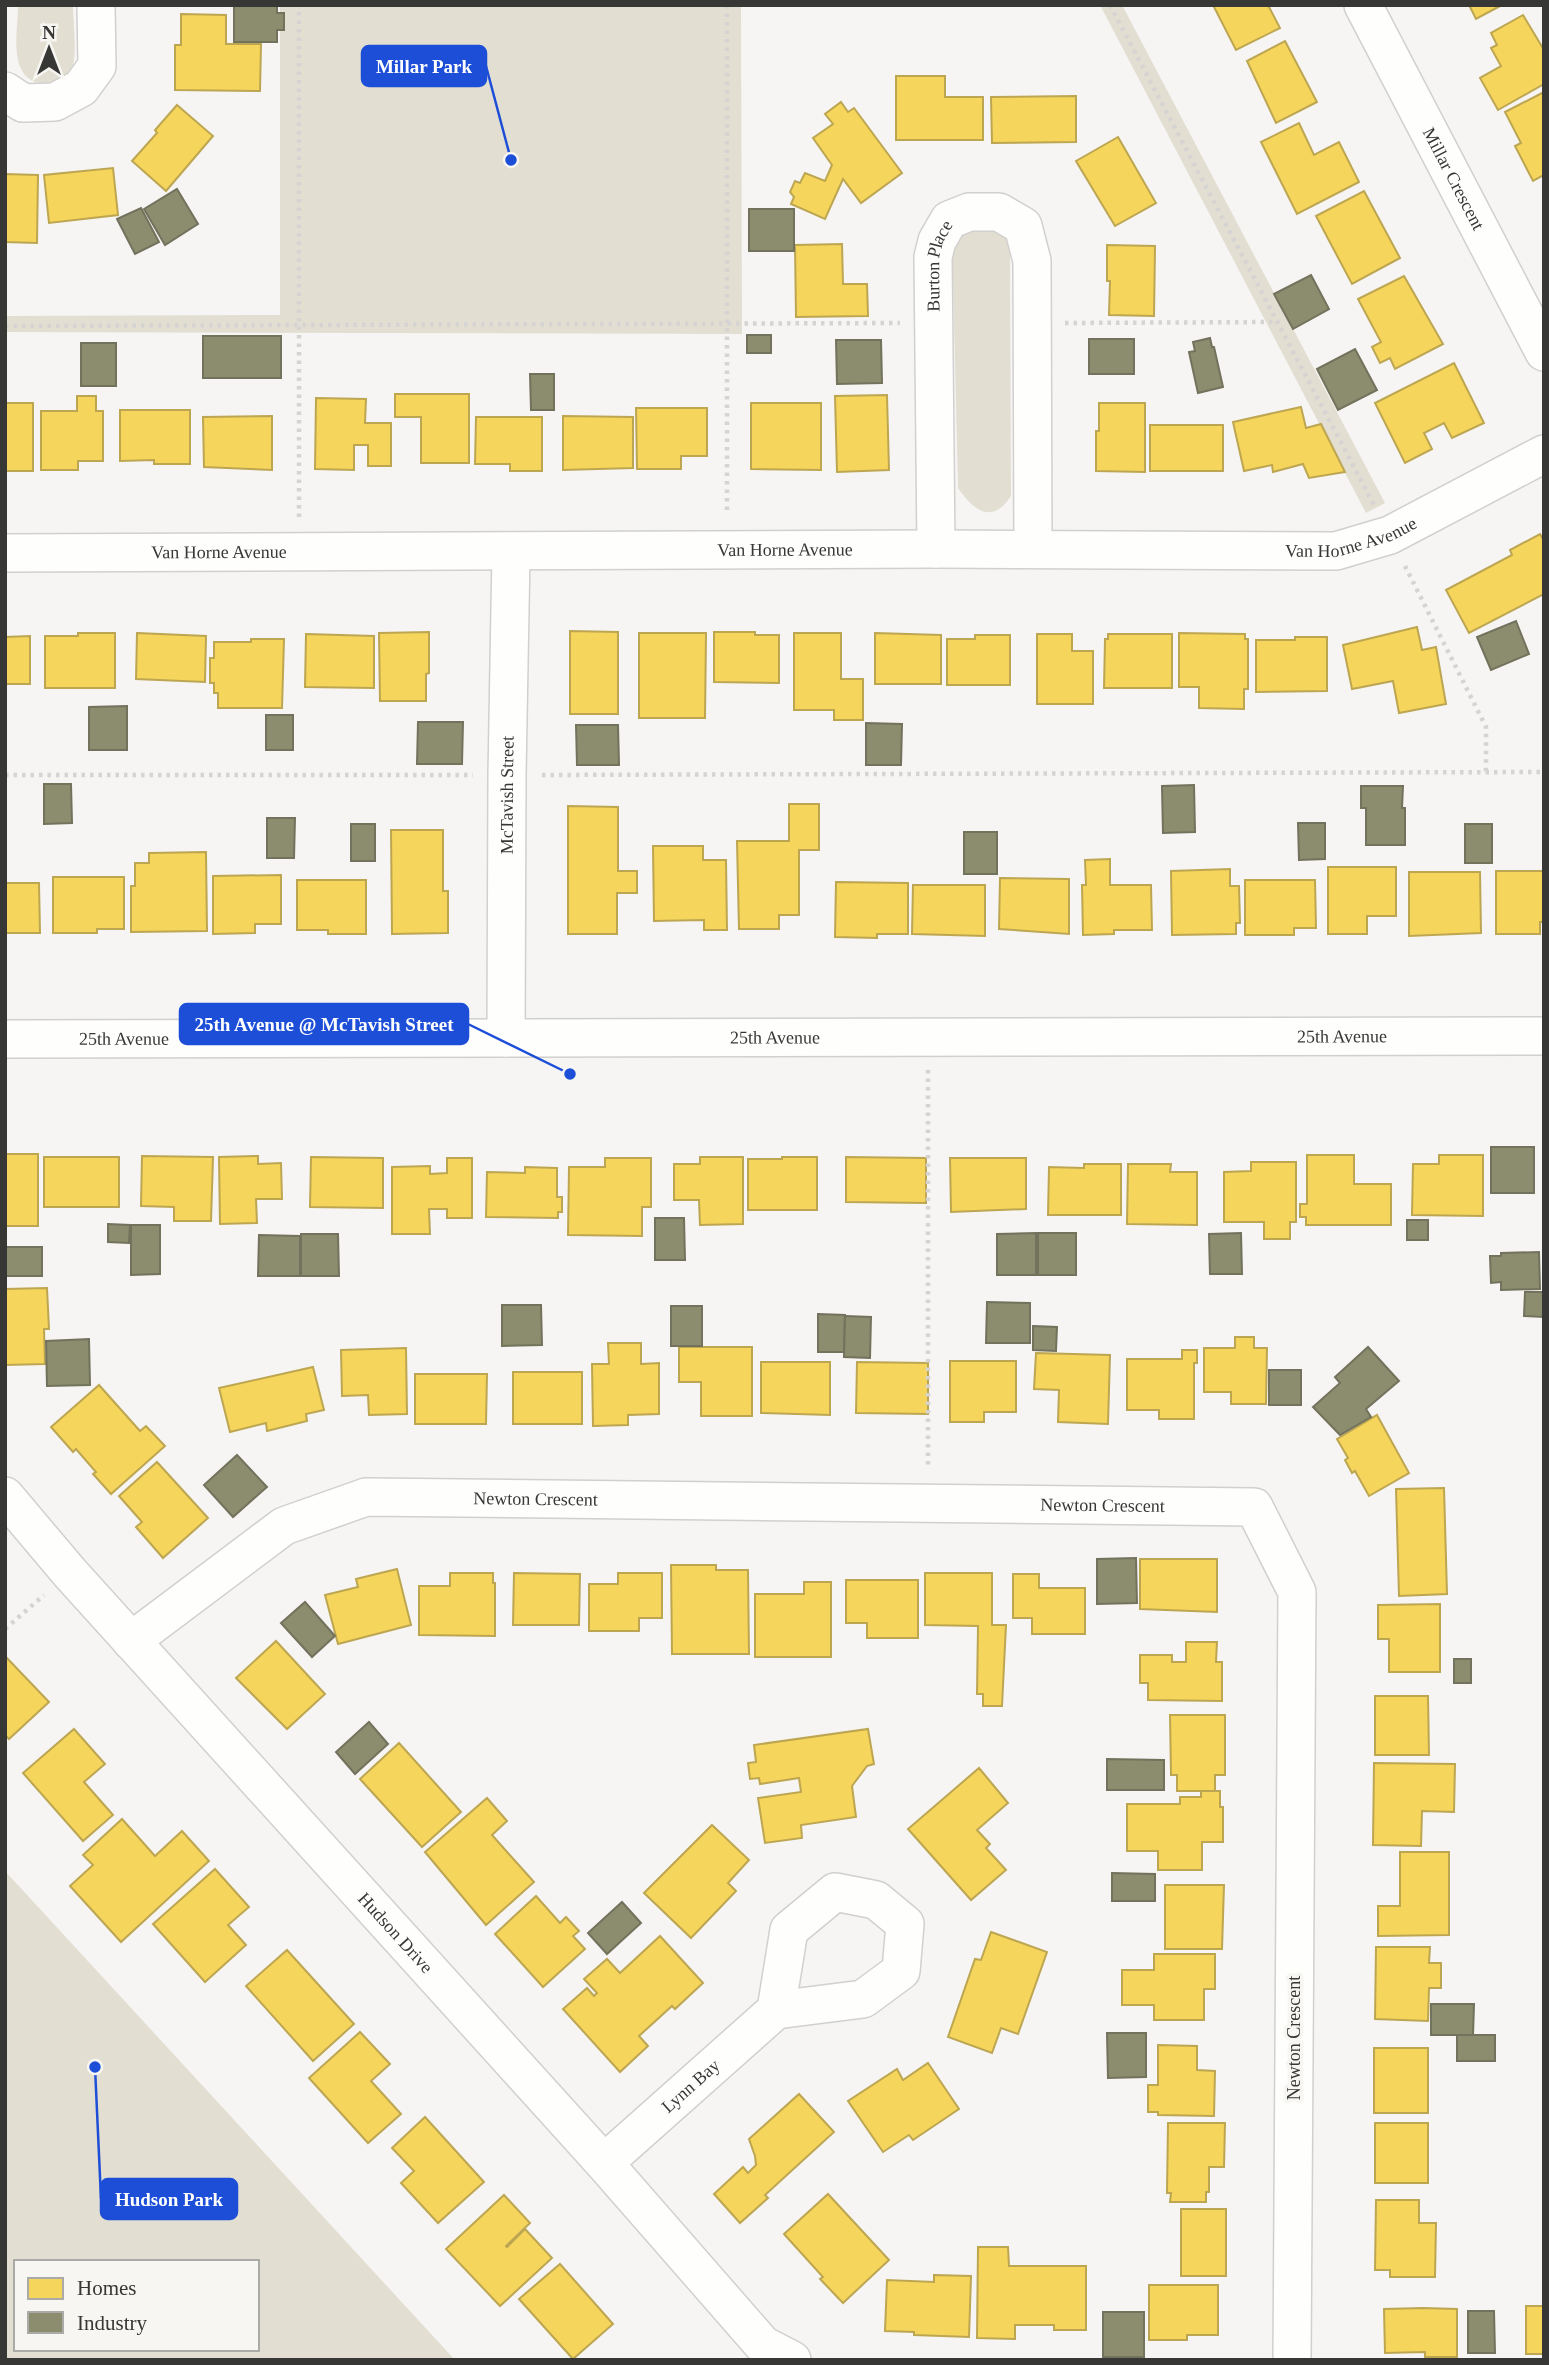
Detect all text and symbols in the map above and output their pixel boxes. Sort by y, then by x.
north arrow [14,14,84,84]
text: N [42,22,56,43]
callout: Millar Park [362,46,486,86]
text: Millar Park [376,56,473,77]
street label: Millar Crescent [1419,124,1489,233]
street label: Burton Place [923,217,957,312]
street label: Van Horne Avenue [1285,513,1420,561]
street label: Van Horne Avenue [717,539,853,560]
street label: Van Horne Avenue [151,542,287,562]
street label: McTavish Street [497,736,518,854]
callout: 25th Avenue @ McTavish Street [180,1004,468,1044]
text: 25th Avenue @ McTavish Street [194,1014,454,1035]
street label: 25th Avenue [1297,1026,1387,1046]
street label: 25th Avenue [730,1027,820,1048]
street label: 25th Avenue [79,1029,169,1049]
street label: Newton Crescent [473,1488,598,1510]
street label: Newton Crescent [1040,1495,1165,1516]
street label: Hudson Drive [354,1888,437,1977]
street label: Newton Crescent [1284,1976,1304,2100]
street label: Lynn Bay [658,2055,724,2117]
callout: Hudson Park [101,2179,237,2219]
text: Hudson Park [115,2189,224,2210]
legend [14,2260,259,2351]
text: Homes [77,2276,137,2300]
text: Industry [77,2311,147,2335]

